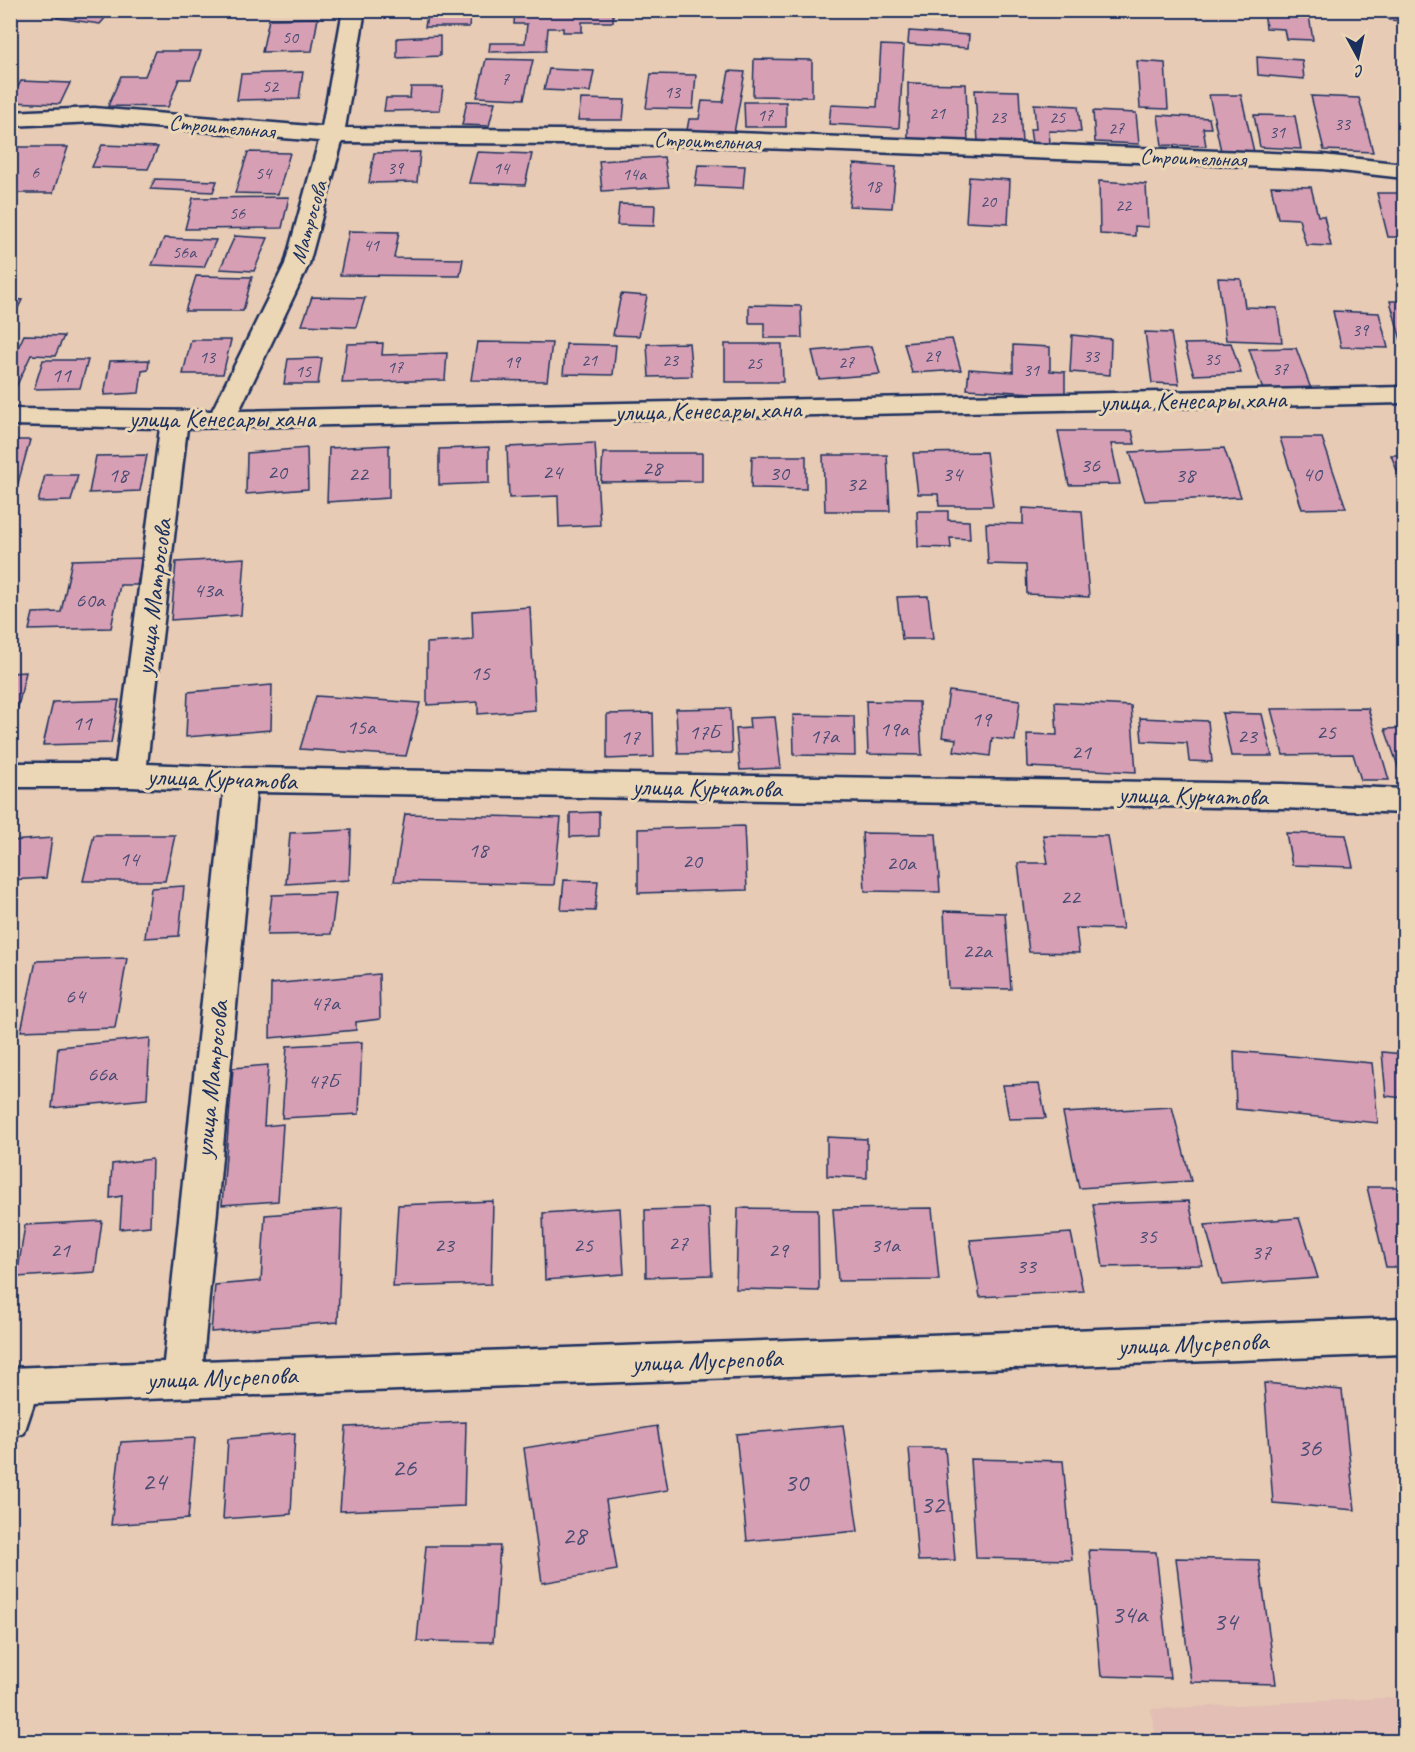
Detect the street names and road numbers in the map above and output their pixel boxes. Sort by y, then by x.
street label: Строительная [168,108,278,146]
street label: Строительная [653,125,763,157]
street label: Строительная [1139,142,1249,174]
street label: Матросова [284,176,335,267]
street label: улица Кенесары хана [1097,382,1288,419]
street label: улица Кенесары хана [612,392,803,429]
street label: улица Кенесары хана [127,402,317,435]
street label: улица Матросова [127,515,180,679]
street label: улица Курчатова [145,759,299,798]
street label: улица Курчатова [630,770,784,805]
street label: улица Курчатова [1116,778,1270,813]
street label: улица Матросова [187,997,236,1161]
street label: улица Мусрепова [1115,1324,1271,1363]
street label: улица Мусрепова [629,1341,785,1380]
street label: улица Мусрепова [144,1358,300,1397]

